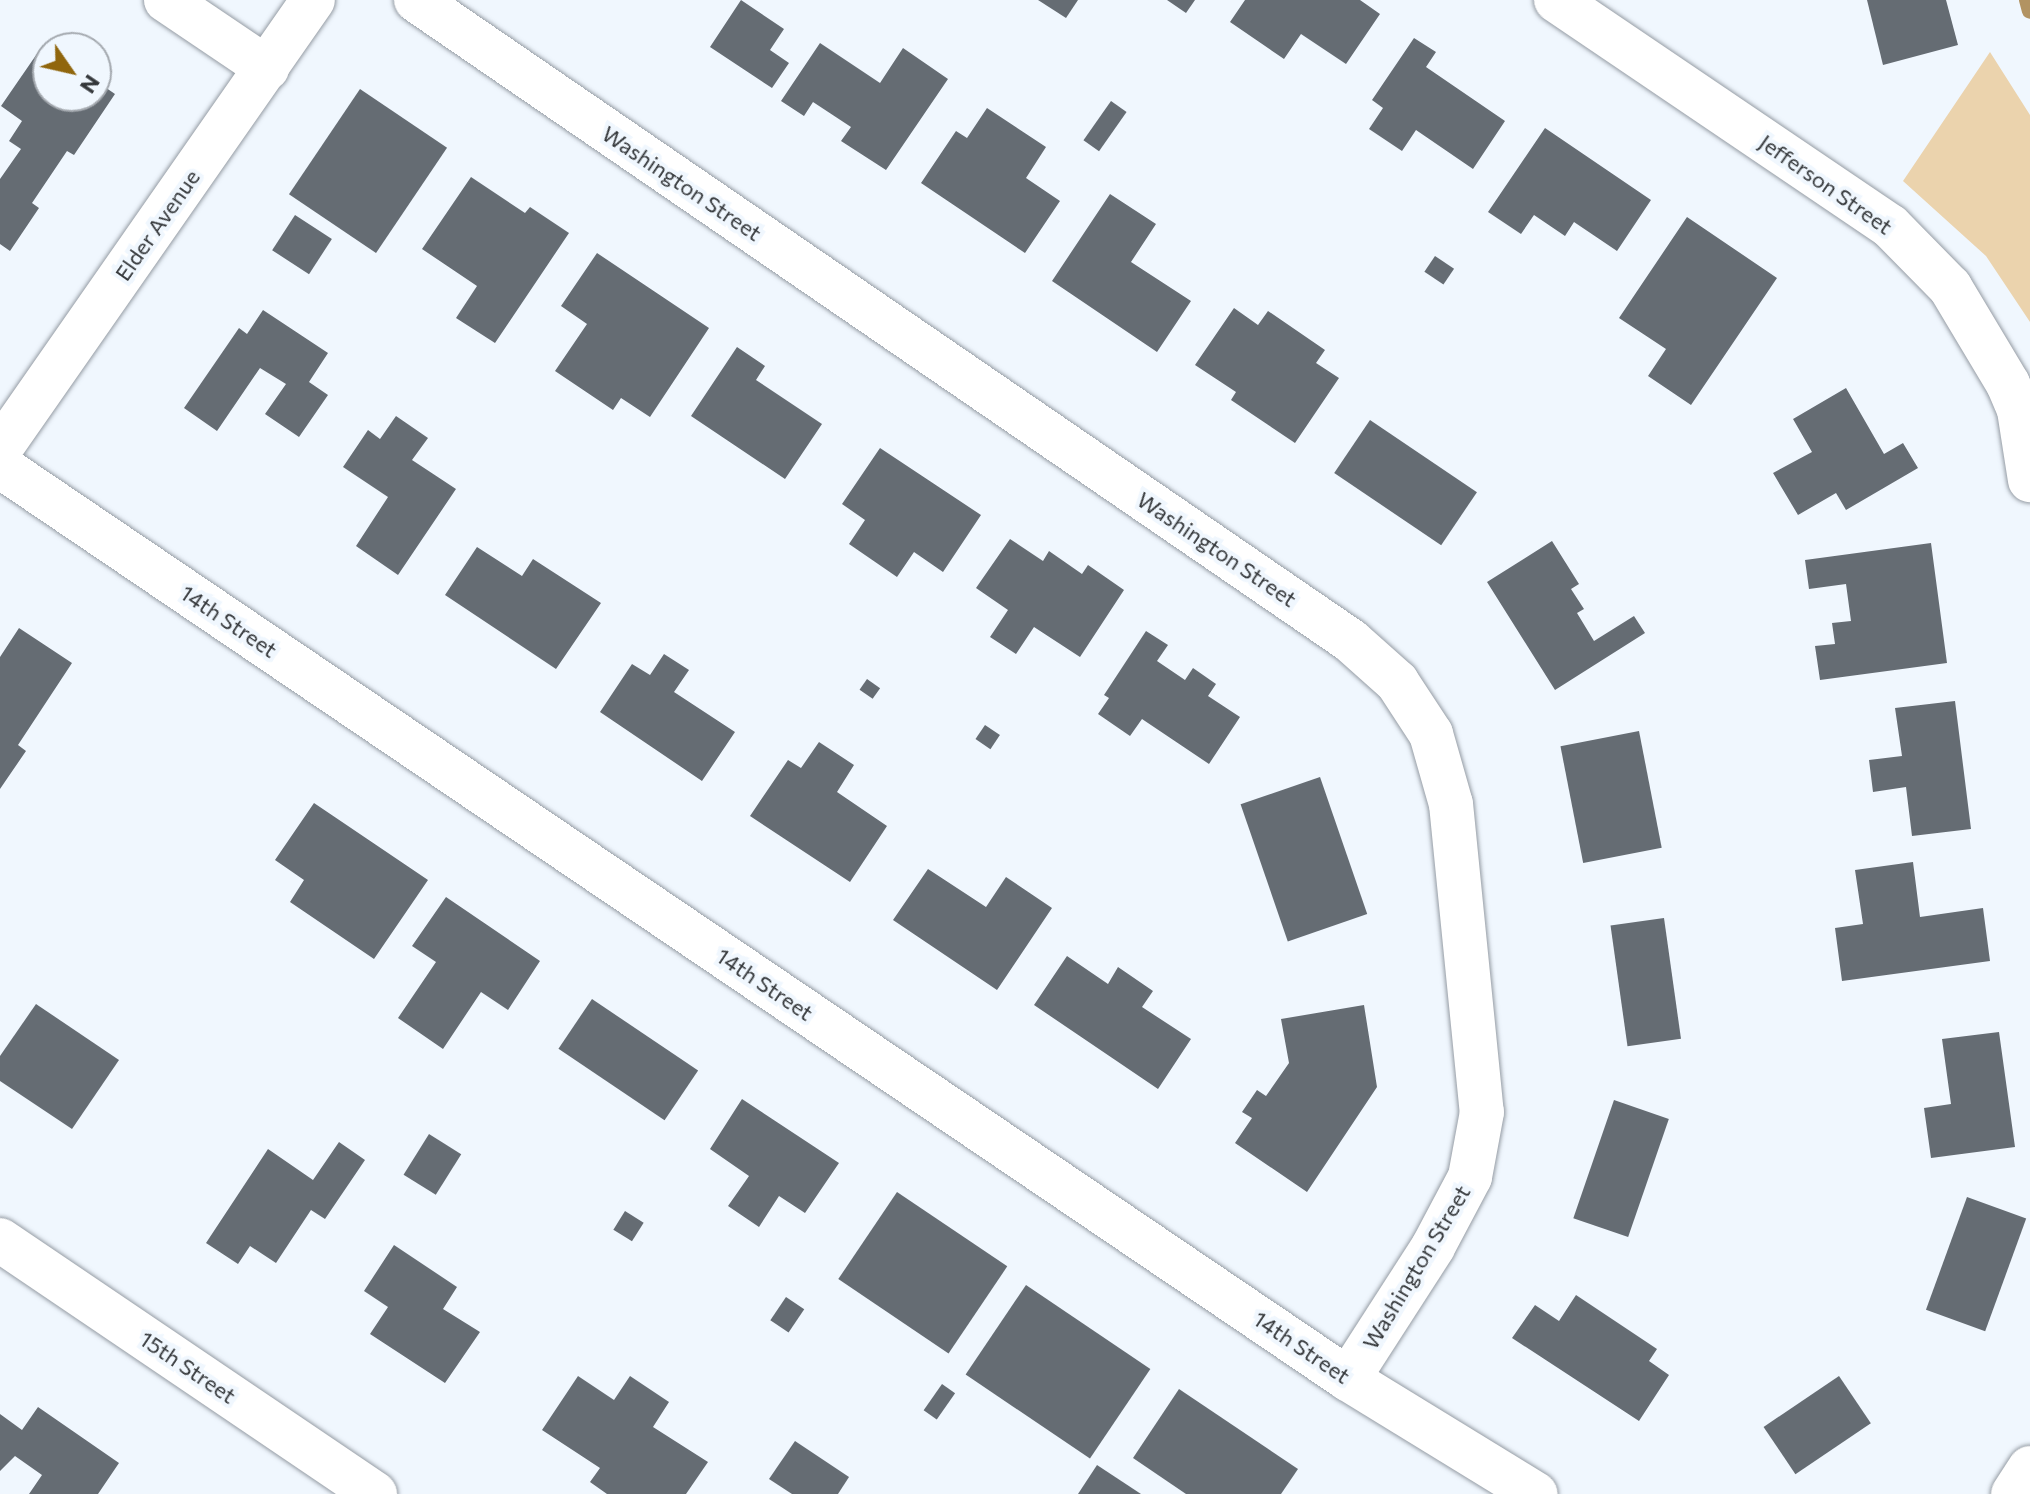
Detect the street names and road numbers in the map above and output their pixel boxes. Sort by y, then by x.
street label: Washington Street [597,120,767,246]
street label: Jefferson Street [1754,128,1898,240]
street label: Elder Avenue [109,164,205,286]
street label: Washington Street [1132,486,1302,612]
street label: 14th Street [176,579,282,663]
street label: 14th Street [712,942,818,1026]
street label: Washington Street [1357,1180,1475,1354]
street label: 14th Street [1249,1305,1355,1389]
street label: 15th Street [135,1325,241,1409]

